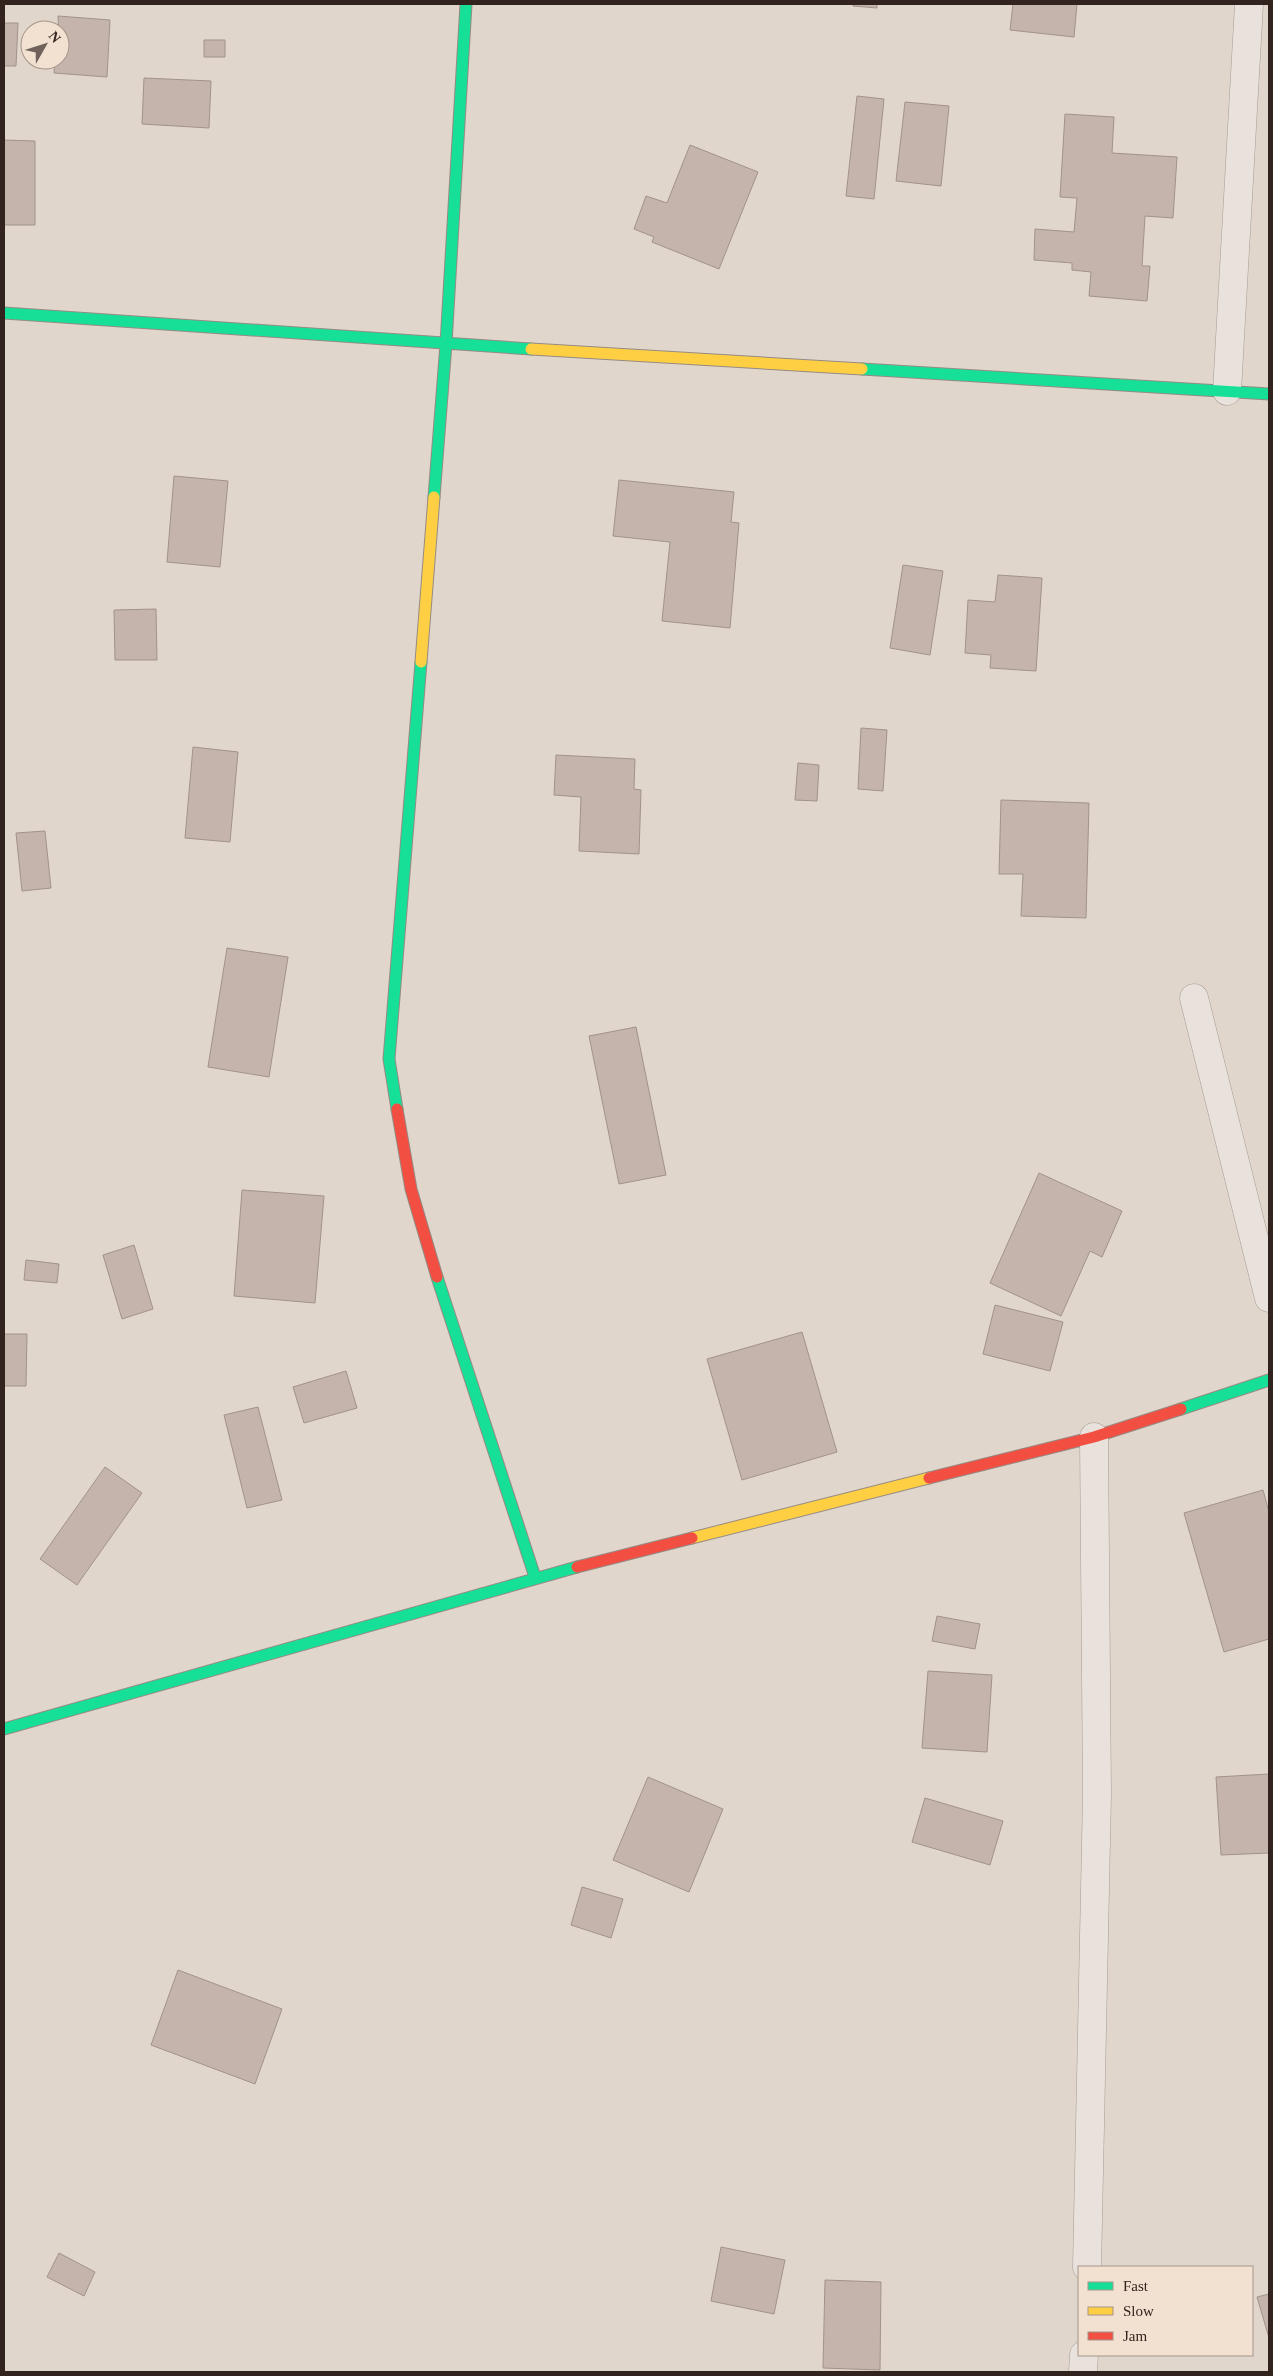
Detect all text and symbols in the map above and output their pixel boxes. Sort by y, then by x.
north arrow [20,20,70,70]
text: N [46,28,64,46]
legend [1078,2266,1253,2356]
text: Fast [1123,2278,1149,2294]
text: Slow [1123,2303,1154,2319]
text: Jam [1123,2328,1147,2344]

